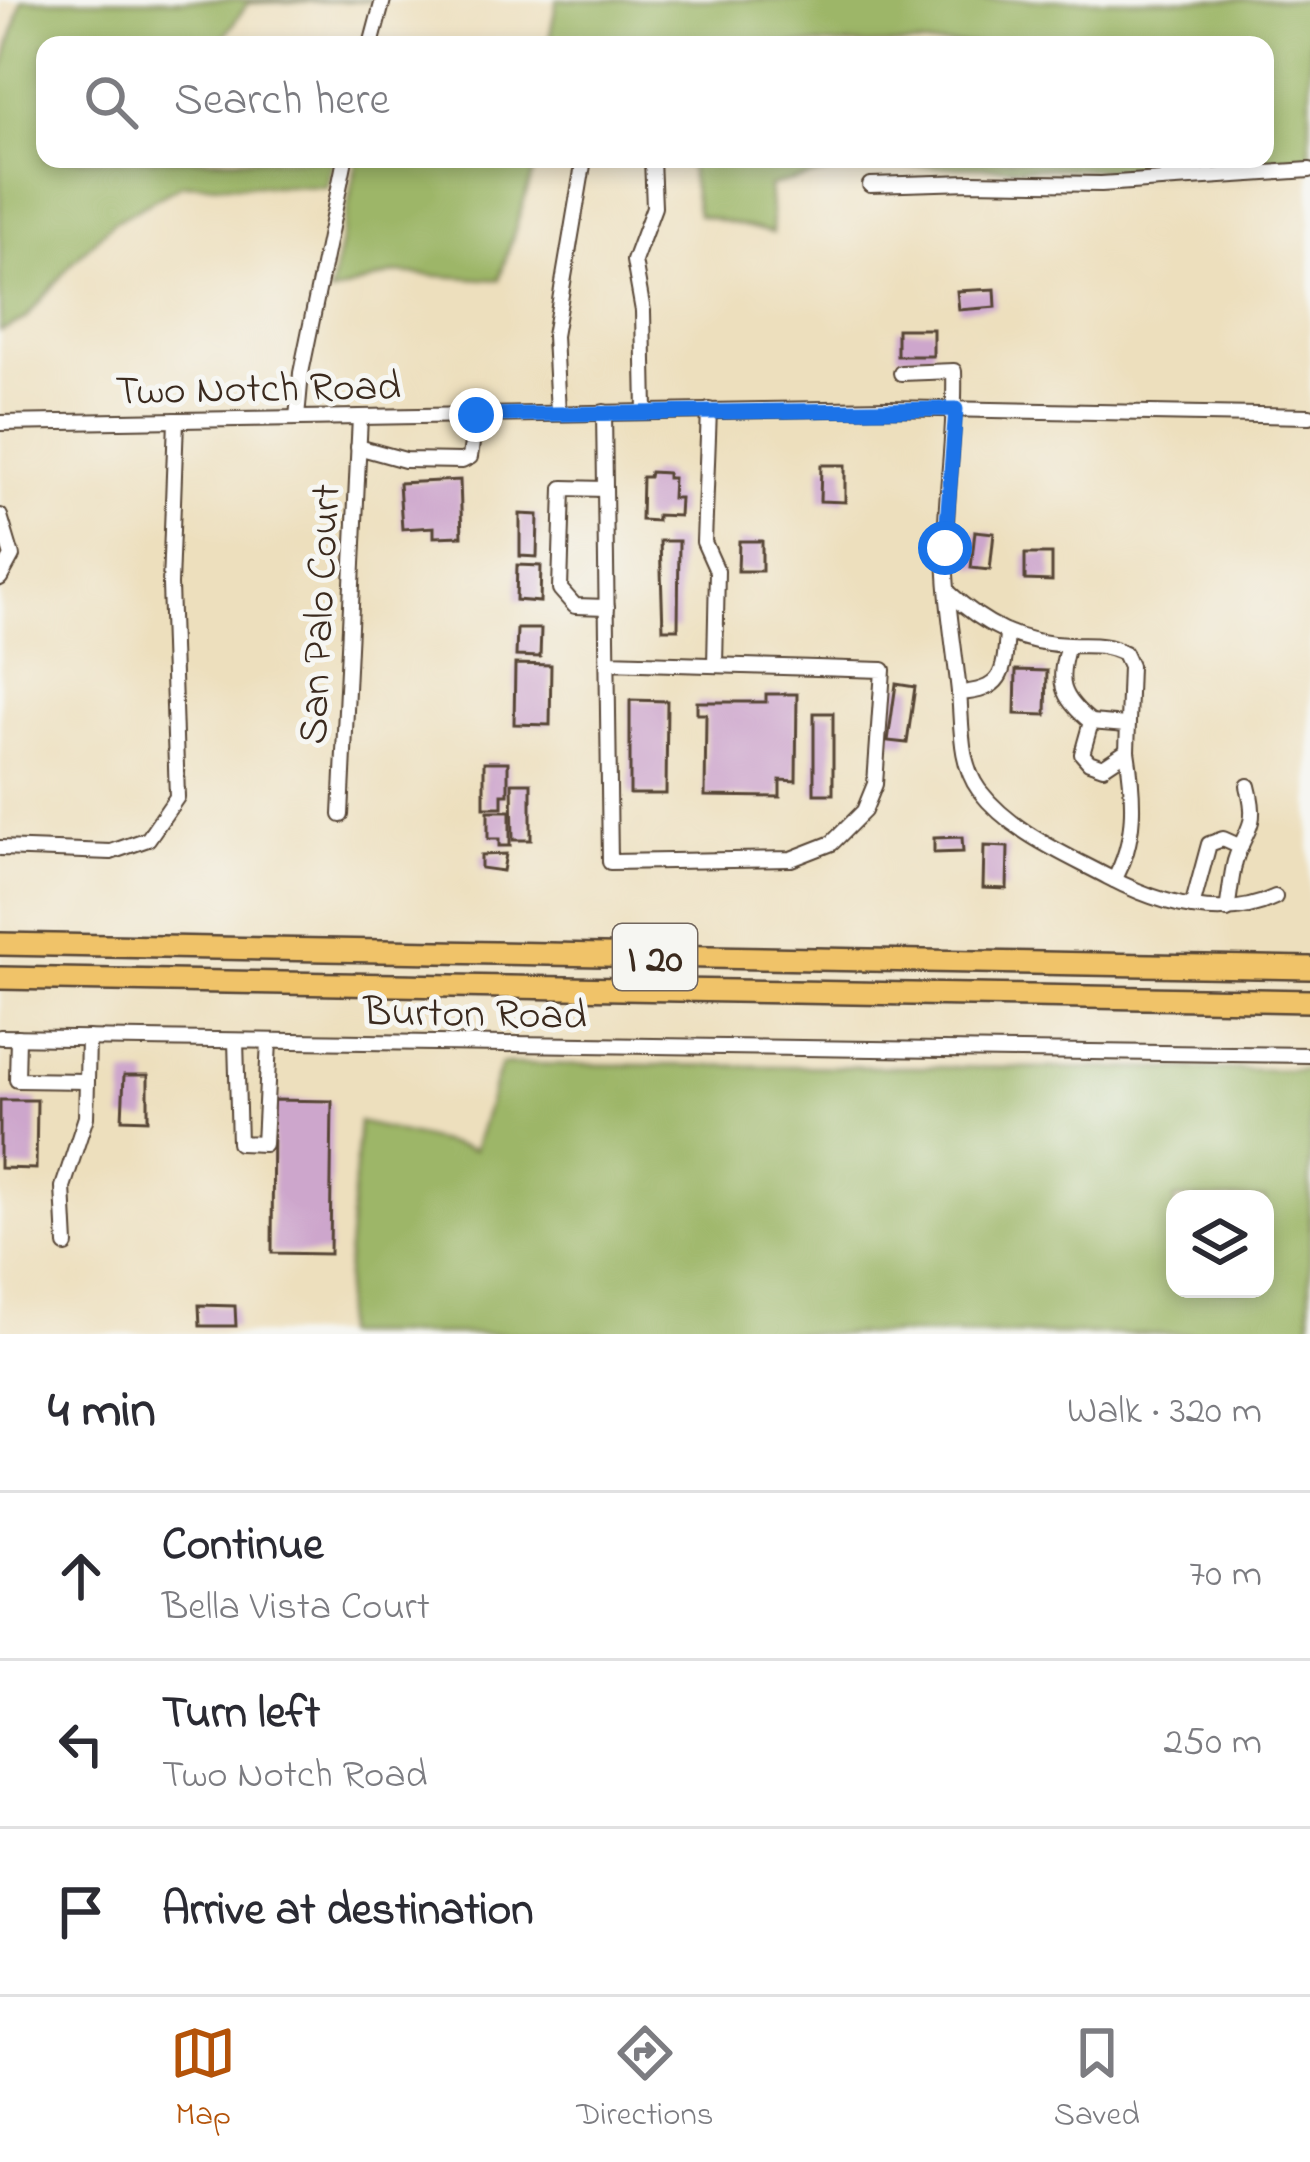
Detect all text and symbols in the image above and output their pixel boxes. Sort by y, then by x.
search box [36,36,1274,168]
icon: search [78,69,144,135]
text: Search here [174,69,390,135]
street label: Two Notch Road [115,358,401,423]
route end [449,388,503,442]
street label: San Palo Court [284,482,359,746]
route start [918,521,972,575]
road number: I 20 [613,924,697,990]
street label: Burton Road [362,983,587,1048]
map controls [1166,1190,1274,1298]
button: layers [1166,1190,1274,1298]
text: 4 min [48,1375,156,1450]
text: Walk · 320 m [1067,1384,1262,1441]
text: Continue [162,1514,323,1580]
icon: ahead [48,1543,114,1609]
text: 70 m [1189,1547,1262,1604]
text: Bella Vista Court [162,1580,430,1637]
text: Turn left [162,1682,320,1748]
icon: left [48,1711,114,1777]
text: 250 m [1163,1715,1262,1772]
text: Two Notch Road [162,1748,427,1805]
icon: arrive [48,1879,114,1945]
text: Arrive at destination [162,1879,533,1945]
tab: Map [170,2020,236,2140]
tab: Directions [576,2020,713,2140]
tab: Saved [1054,2020,1140,2140]

